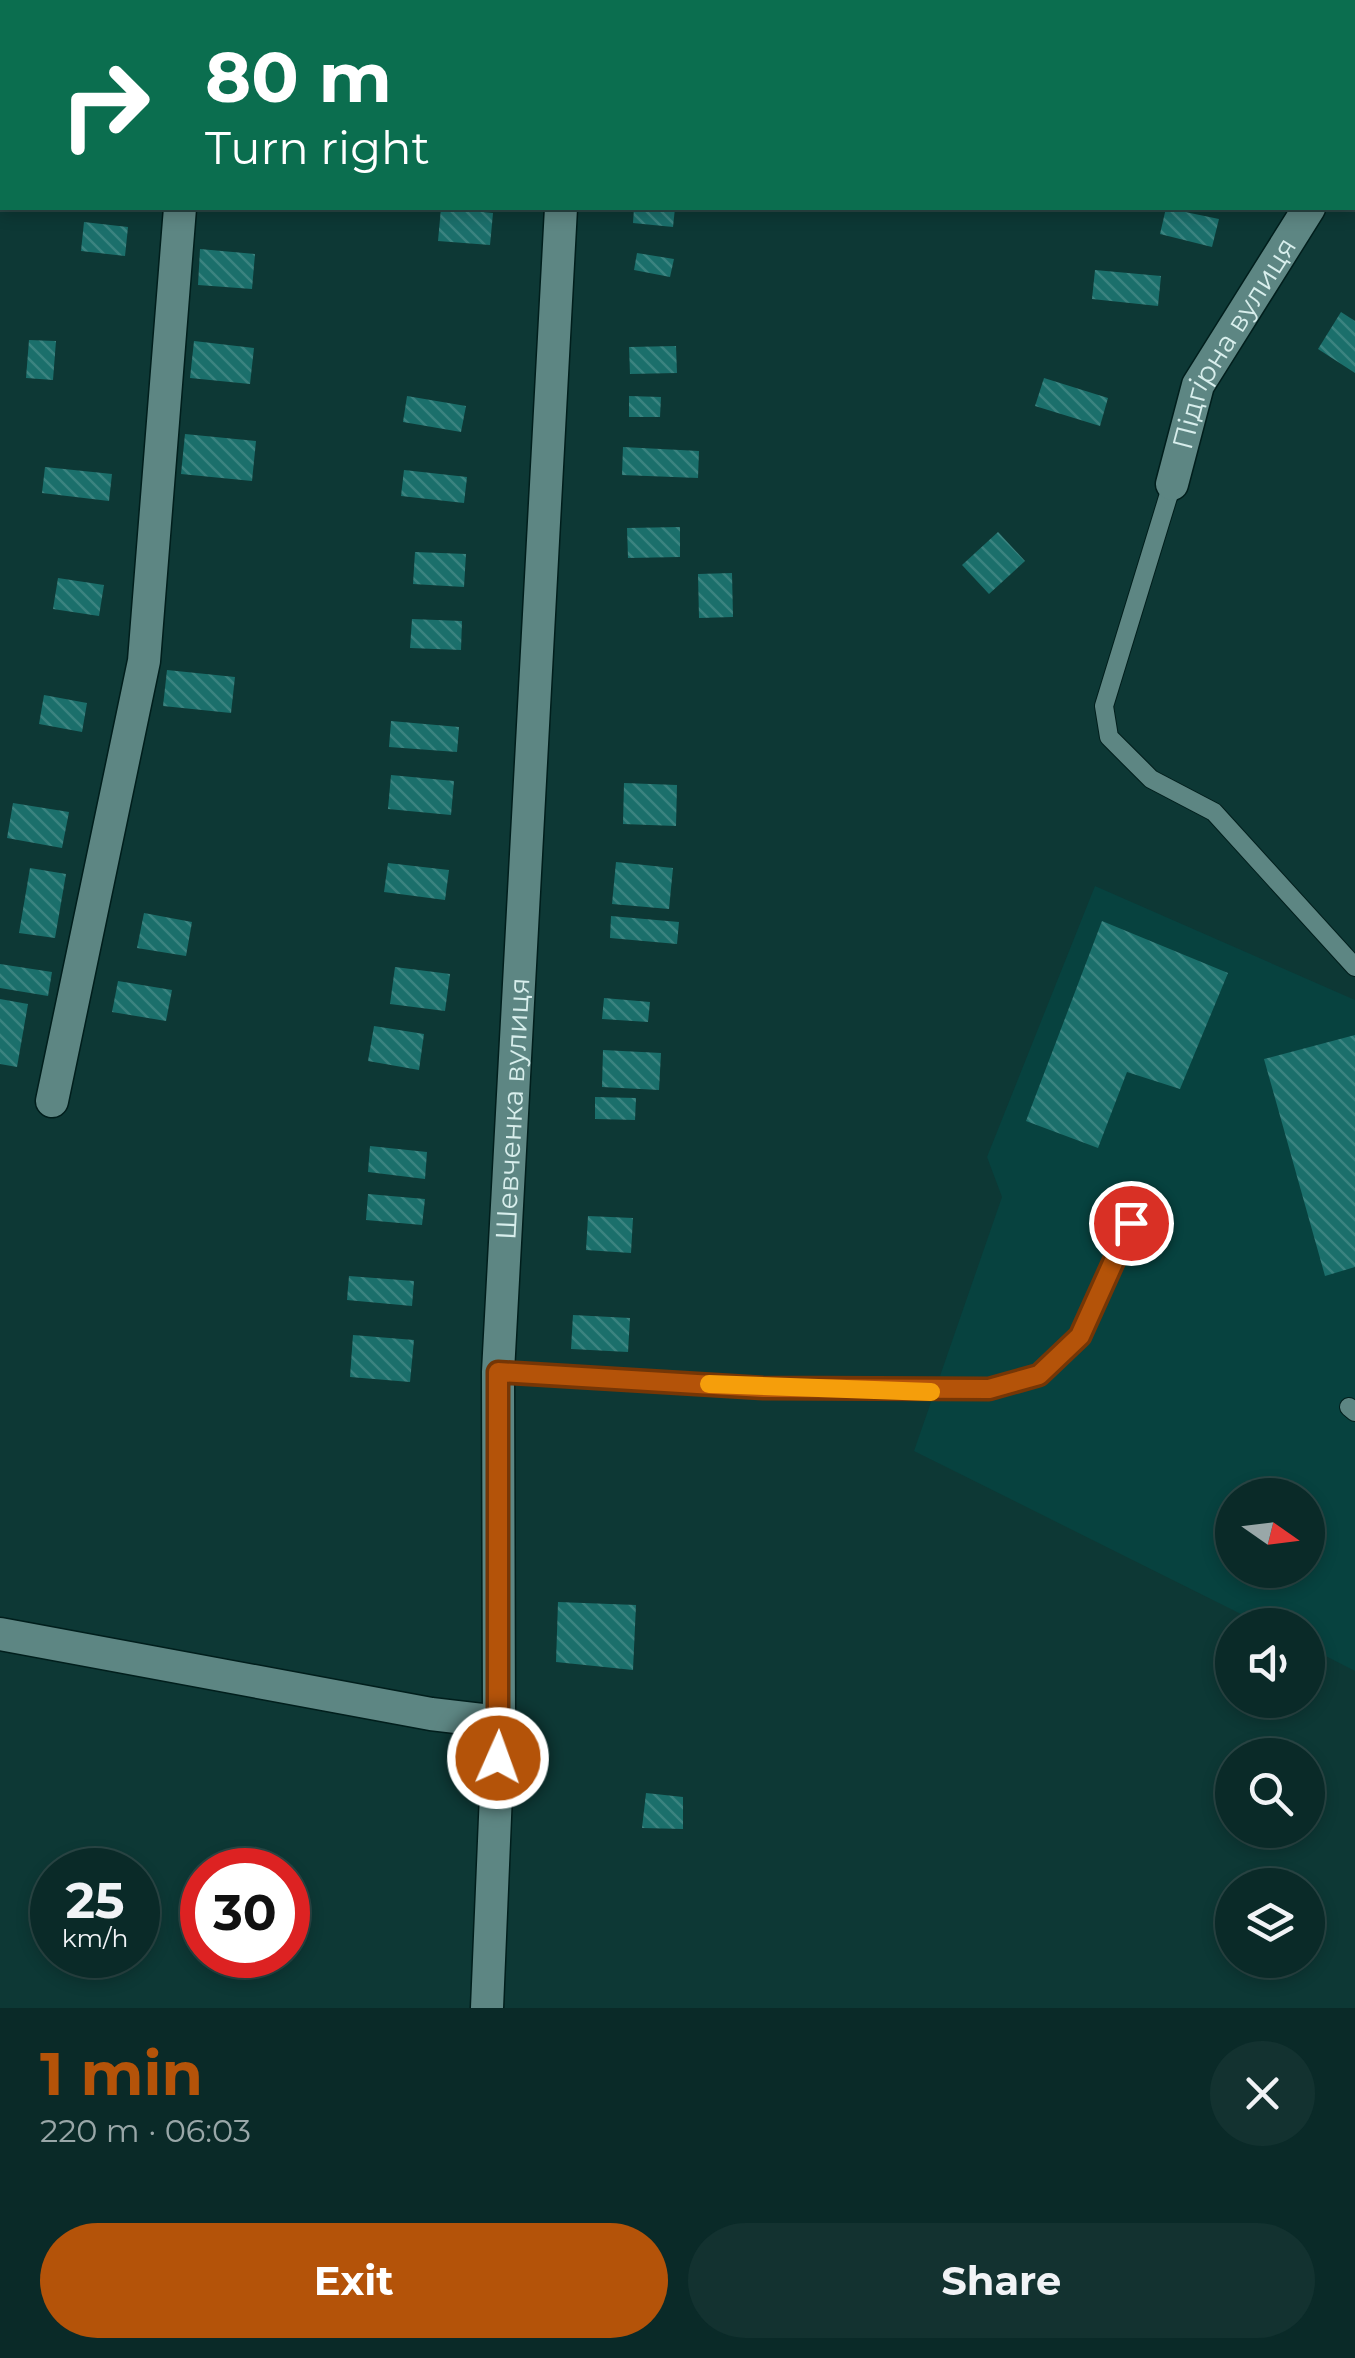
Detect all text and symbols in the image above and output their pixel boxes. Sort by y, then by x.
text: 80 m [205,34,392,120]
icon: right [40,40,170,170]
text: Turn right [205,120,430,175]
street label: Підгірна вулиця [1165,231,1303,453]
street label: Шевченка вулиця [488,977,536,1241]
pin [1089,1181,1174,1266]
icon: arrive [1104,1196,1159,1251]
north arrow [1215,1478,1325,1588]
map controls [1215,1478,1325,1978]
button: sound [1215,1608,1325,1718]
position arrow [446,1706,550,1810]
button: search [1215,1738,1325,1848]
speed limit sign: 30 [180,1848,310,1978]
button: layers [1215,1868,1325,1978]
text: 25 [65,1870,125,1931]
text: km/h [62,1923,128,1953]
text: 1 min [40,2037,203,2110]
button: close [1210,2041,1315,2146]
text: 220 m · 06:03 [40,2111,251,2150]
button: Exit [40,2223,668,2338]
button: Share [688,2223,1315,2338]

